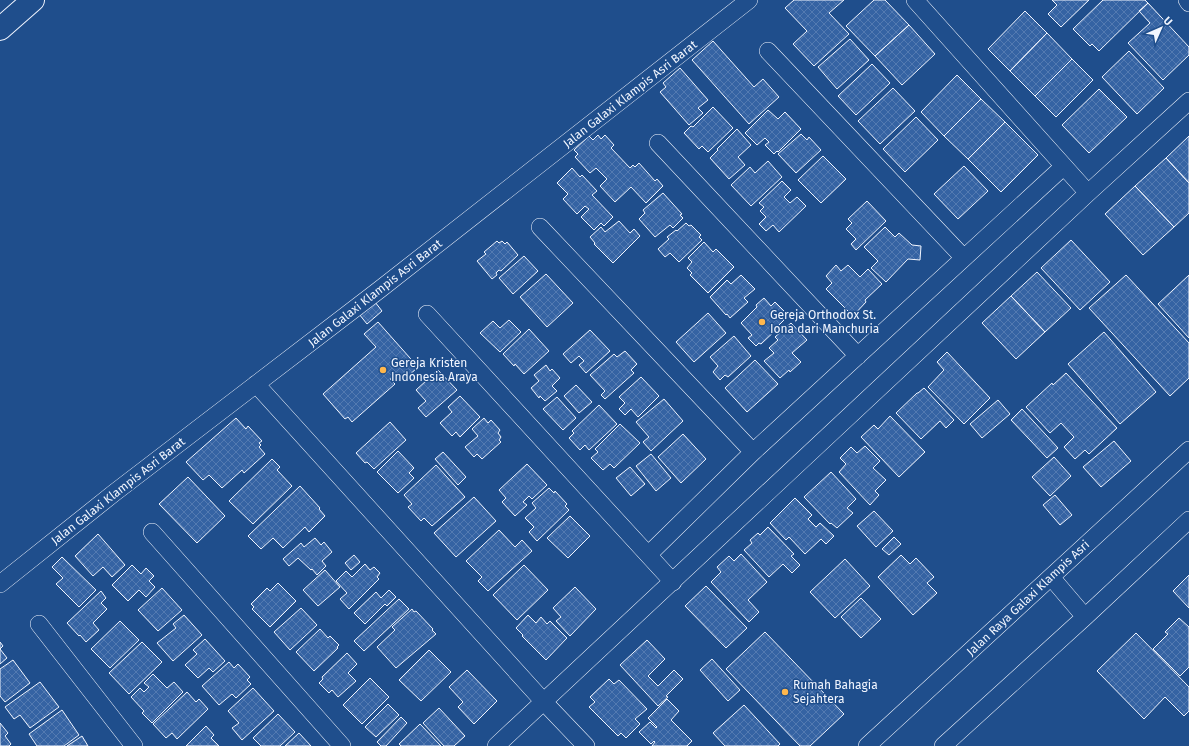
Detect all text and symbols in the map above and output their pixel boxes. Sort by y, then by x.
north arrow [1141,8,1181,48]
text: U [1161,14,1175,28]
street label: Jalan Galaxi Klampis Asri Barat [560,37,700,151]
street label: Jalan Galaxi Klampis Asri Barat [305,236,445,350]
place label: Gereja Orthodox St. Iona dari Manchuria [770,308,879,336]
marker: Gereja Orthodox St. Iona dari Manchuria [757,317,767,327]
place label: Gereja Kristen Indonesia Araya [391,356,478,384]
marker: Gereja Kristen Indonesia Araya [378,365,388,375]
street label: Jalan Galaxi Klampis Asri Barat [48,434,188,548]
street label: Jalan Raya Galaxi Klampis Asri [964,537,1092,659]
place label: Rumah Bahagia Sejahtera [793,678,878,706]
marker: Rumah Bahagia Sejahtera [780,687,790,697]

